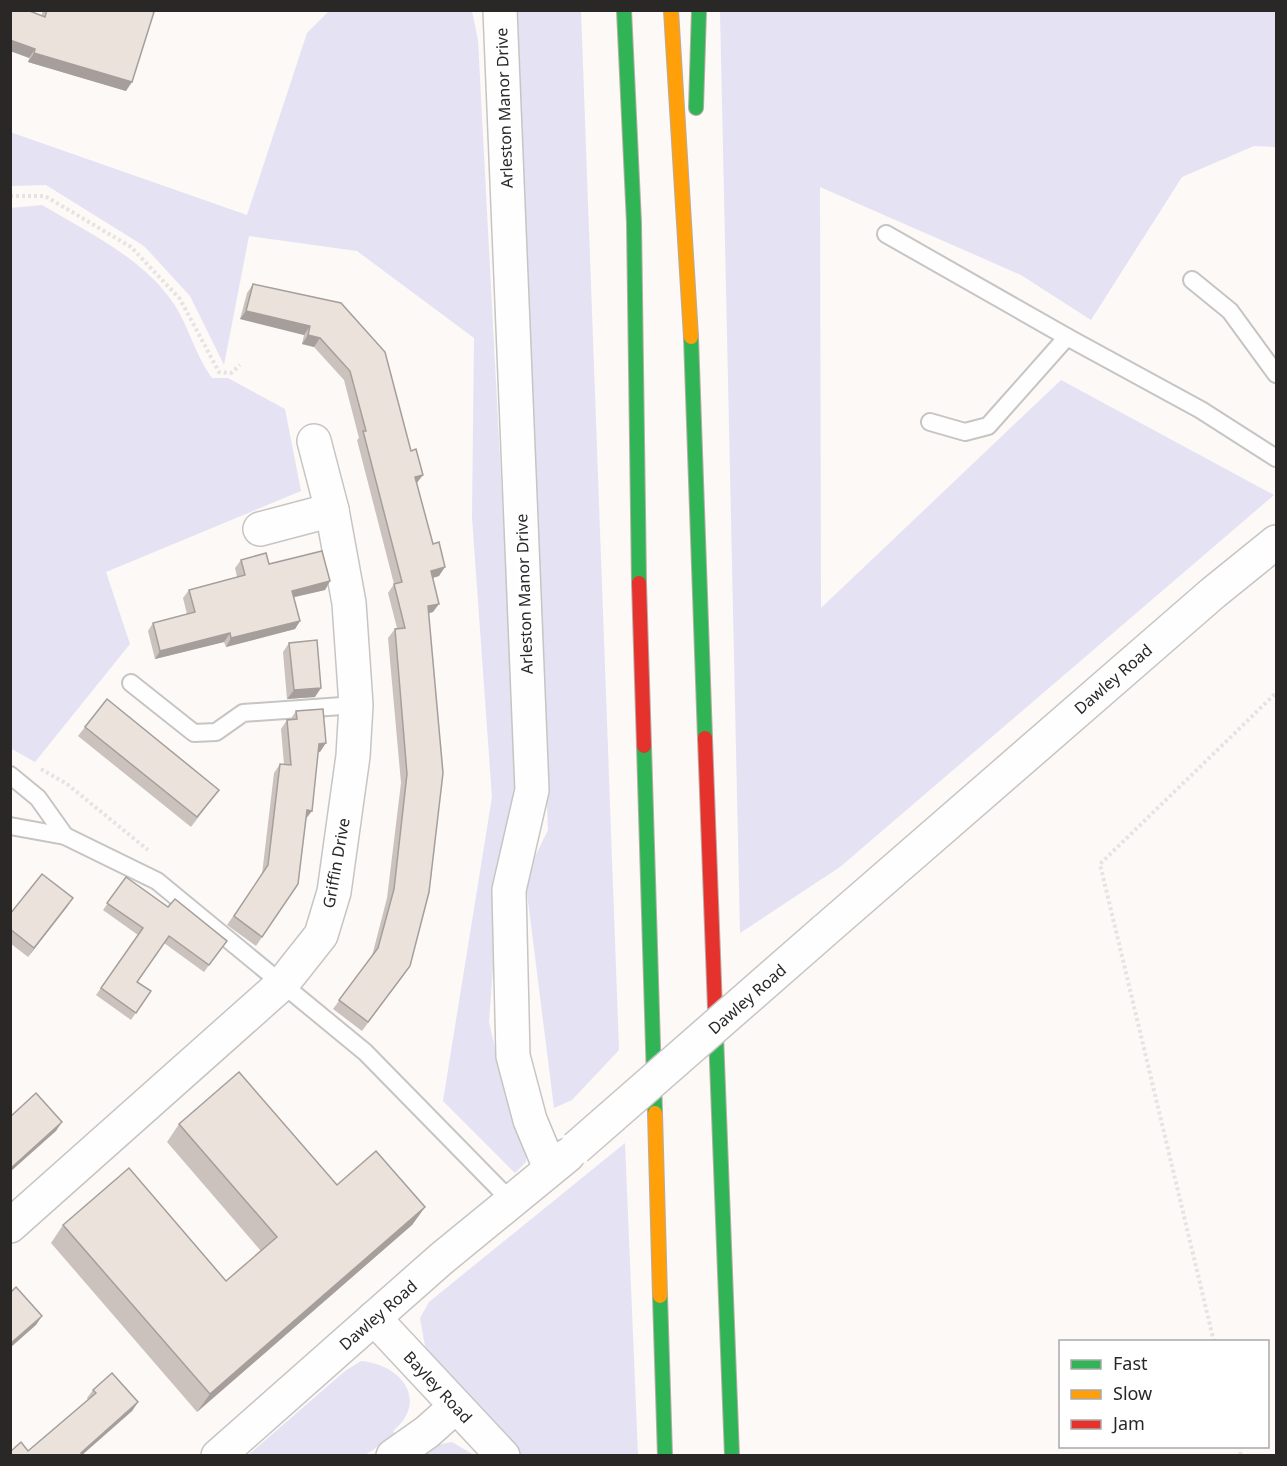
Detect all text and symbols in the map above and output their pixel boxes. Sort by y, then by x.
street label: Arleston Manor Drive [490,27,518,189]
street label: Arleston Manor Drive [510,513,538,675]
street label: Dawley Road [1069,639,1157,719]
street label: Griffin Drive [317,816,355,910]
street label: Dawley Road [703,959,791,1039]
street label: Dawley Road [334,1275,422,1355]
legend [1059,1340,1269,1448]
street label: Bayley Road [399,1346,477,1428]
text: Fast [1113,1351,1148,1375]
text: Slow [1113,1381,1152,1405]
text: Jam [1111,1411,1145,1435]

